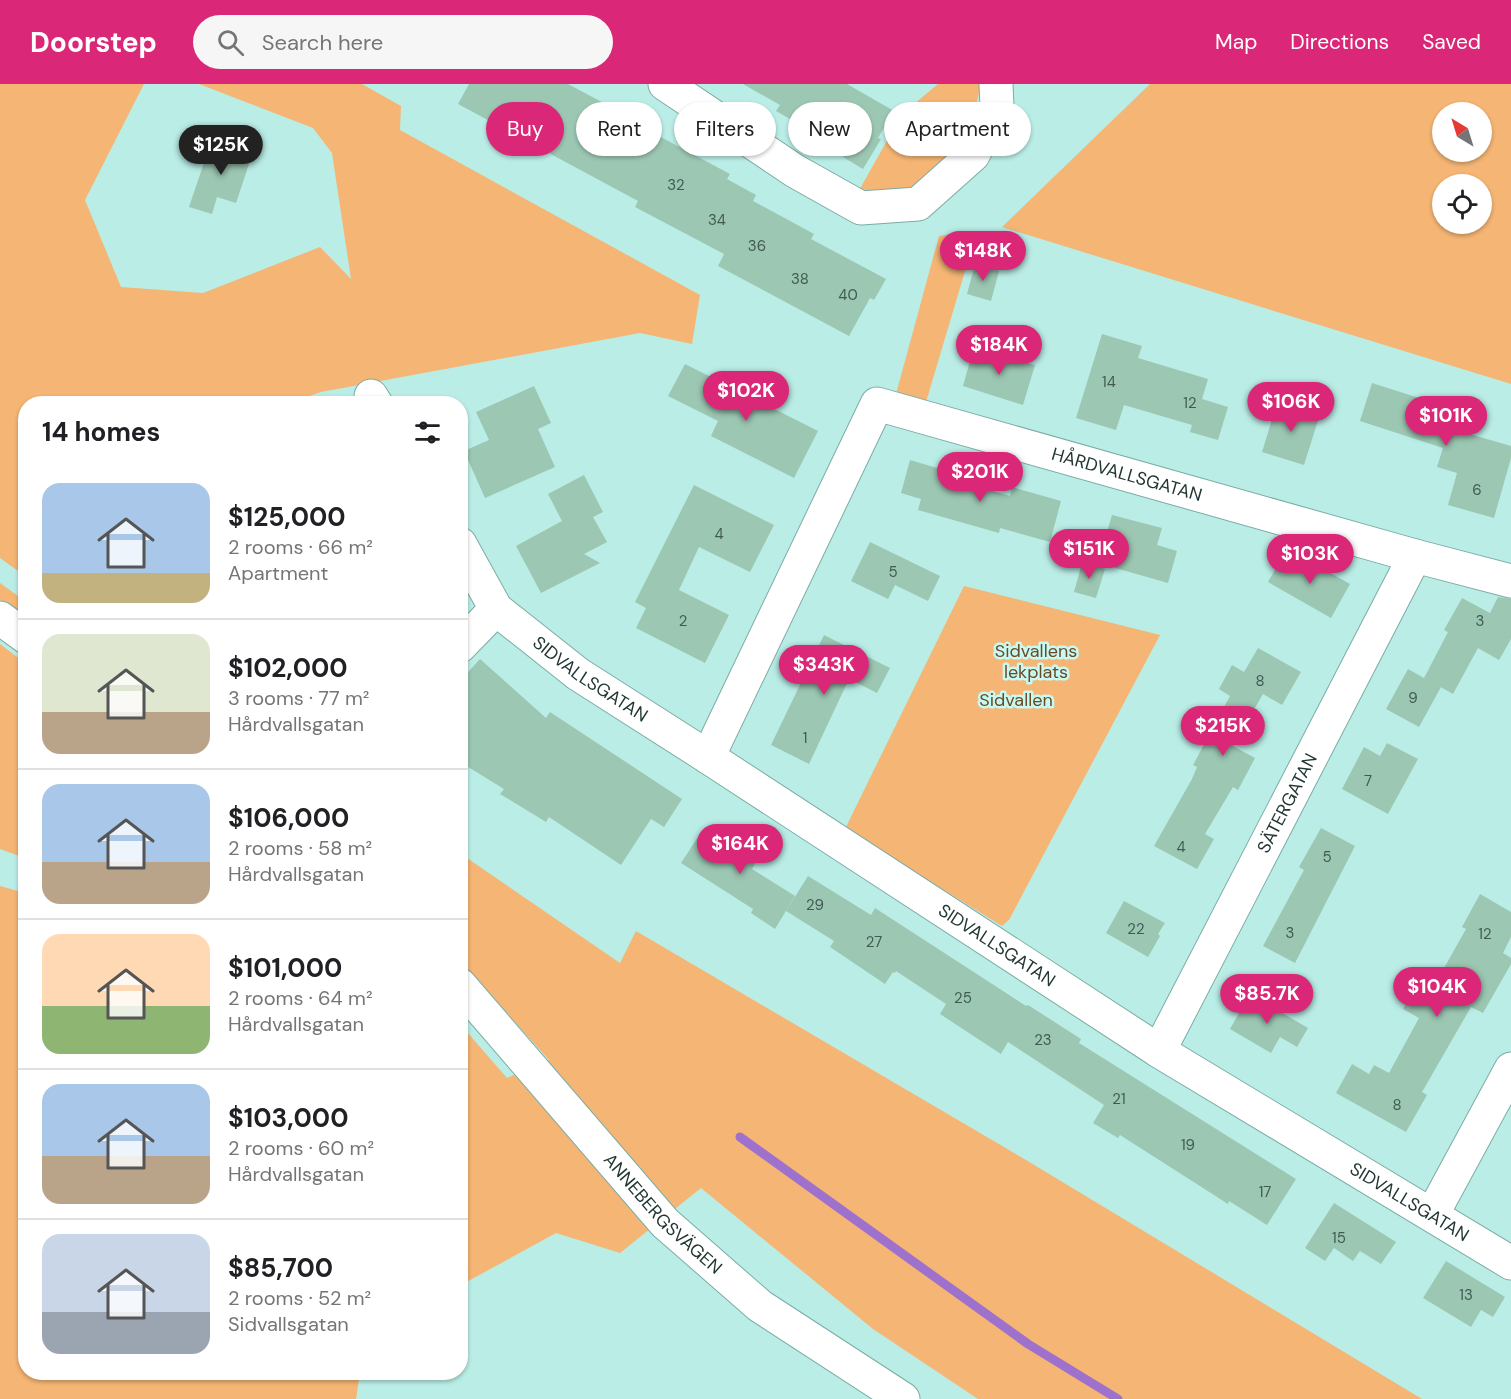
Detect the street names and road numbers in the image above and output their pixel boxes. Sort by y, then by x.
street label: HÅRDVALLSGATAN [1049,442,1205,507]
street label: SIDVALLSGATAN [528,631,652,727]
street label: SÄTERGATAN [1251,749,1323,857]
street label: SIDVALLSGATAN [934,898,1060,992]
street label: ANNEBERGSVÄGEN [598,1148,727,1279]
street label: SIDVALLSGATAN [1346,1157,1474,1247]

